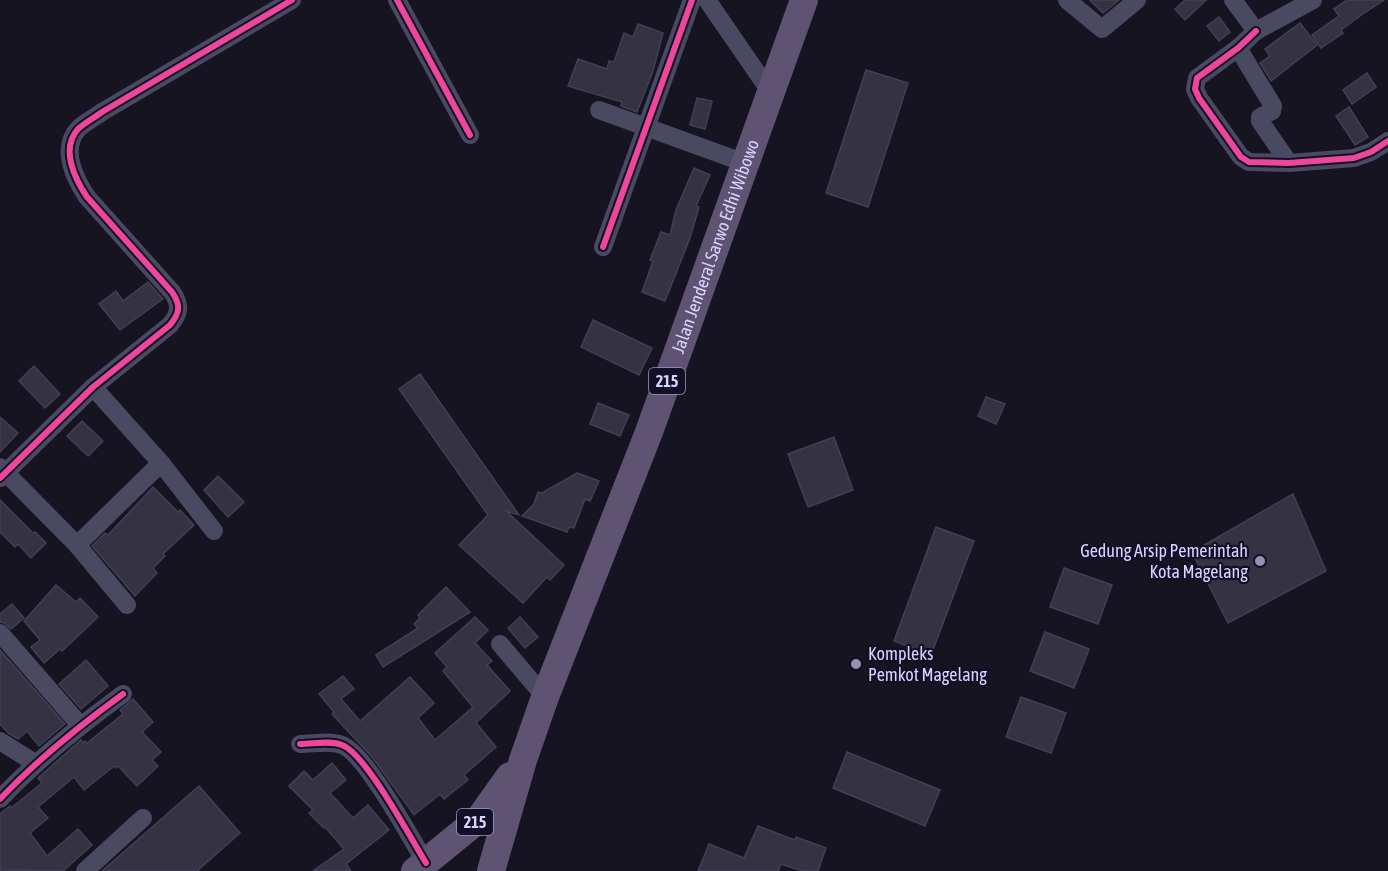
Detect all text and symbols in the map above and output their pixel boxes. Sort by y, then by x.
street label: Jalan Jenderal Sarwo Edhi Wibowo [667,136,763,356]
road number: 215 [649,368,685,394]
place label: Gedung Arsip Pemerintah Kota Magelang [1080,540,1248,582]
marker: Gedung Arsip Pemerintah Kota Magelang [1253,554,1267,568]
place label: Kompleks Pemkot Magelang [868,643,987,685]
marker: Kompleks Pemkot Magelang [849,657,863,671]
road number: 215 [457,809,493,835]

